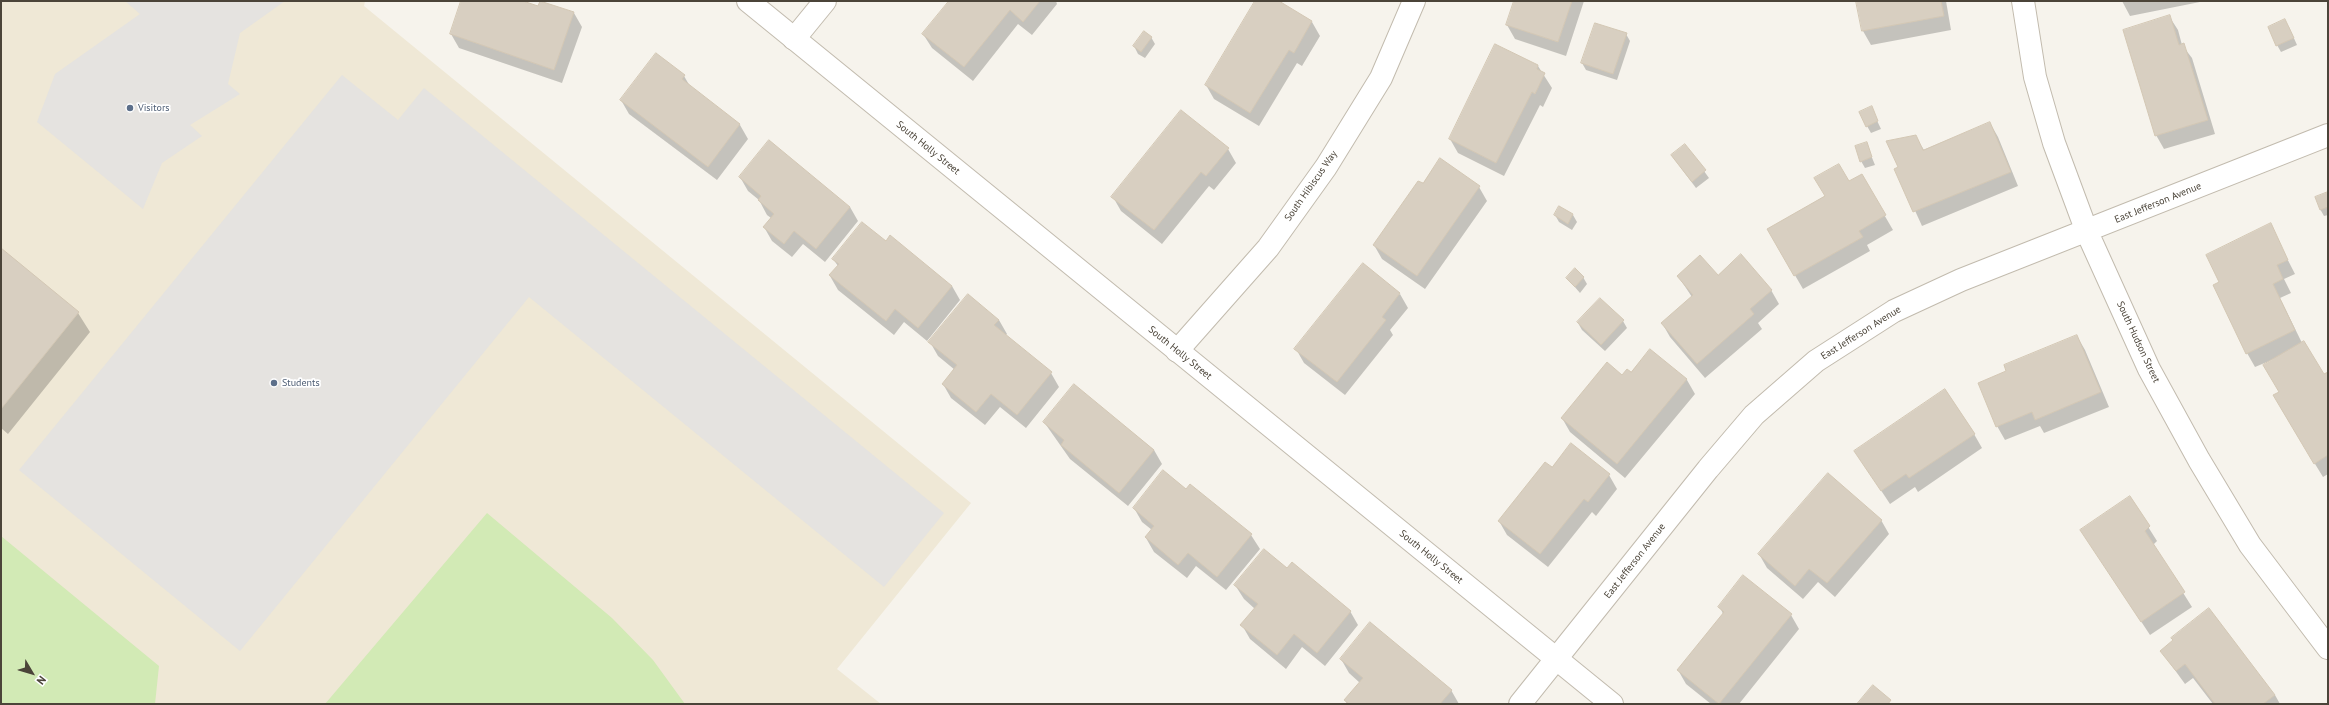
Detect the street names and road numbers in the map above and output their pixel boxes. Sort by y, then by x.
street label: South Holly Street [894,119,962,177]
street label: South Hibiscus Way [1282,148,1340,224]
street label: East Jefferson Avenue [2113,180,2203,226]
street label: South Hudson Street [2114,299,2162,385]
street label: East Jefferson Avenue [1819,303,1903,363]
street label: South Holly Street [1146,324,1214,382]
street label: East Jefferson Avenue [1602,521,1668,601]
street label: South Holly Street [1397,528,1465,586]

